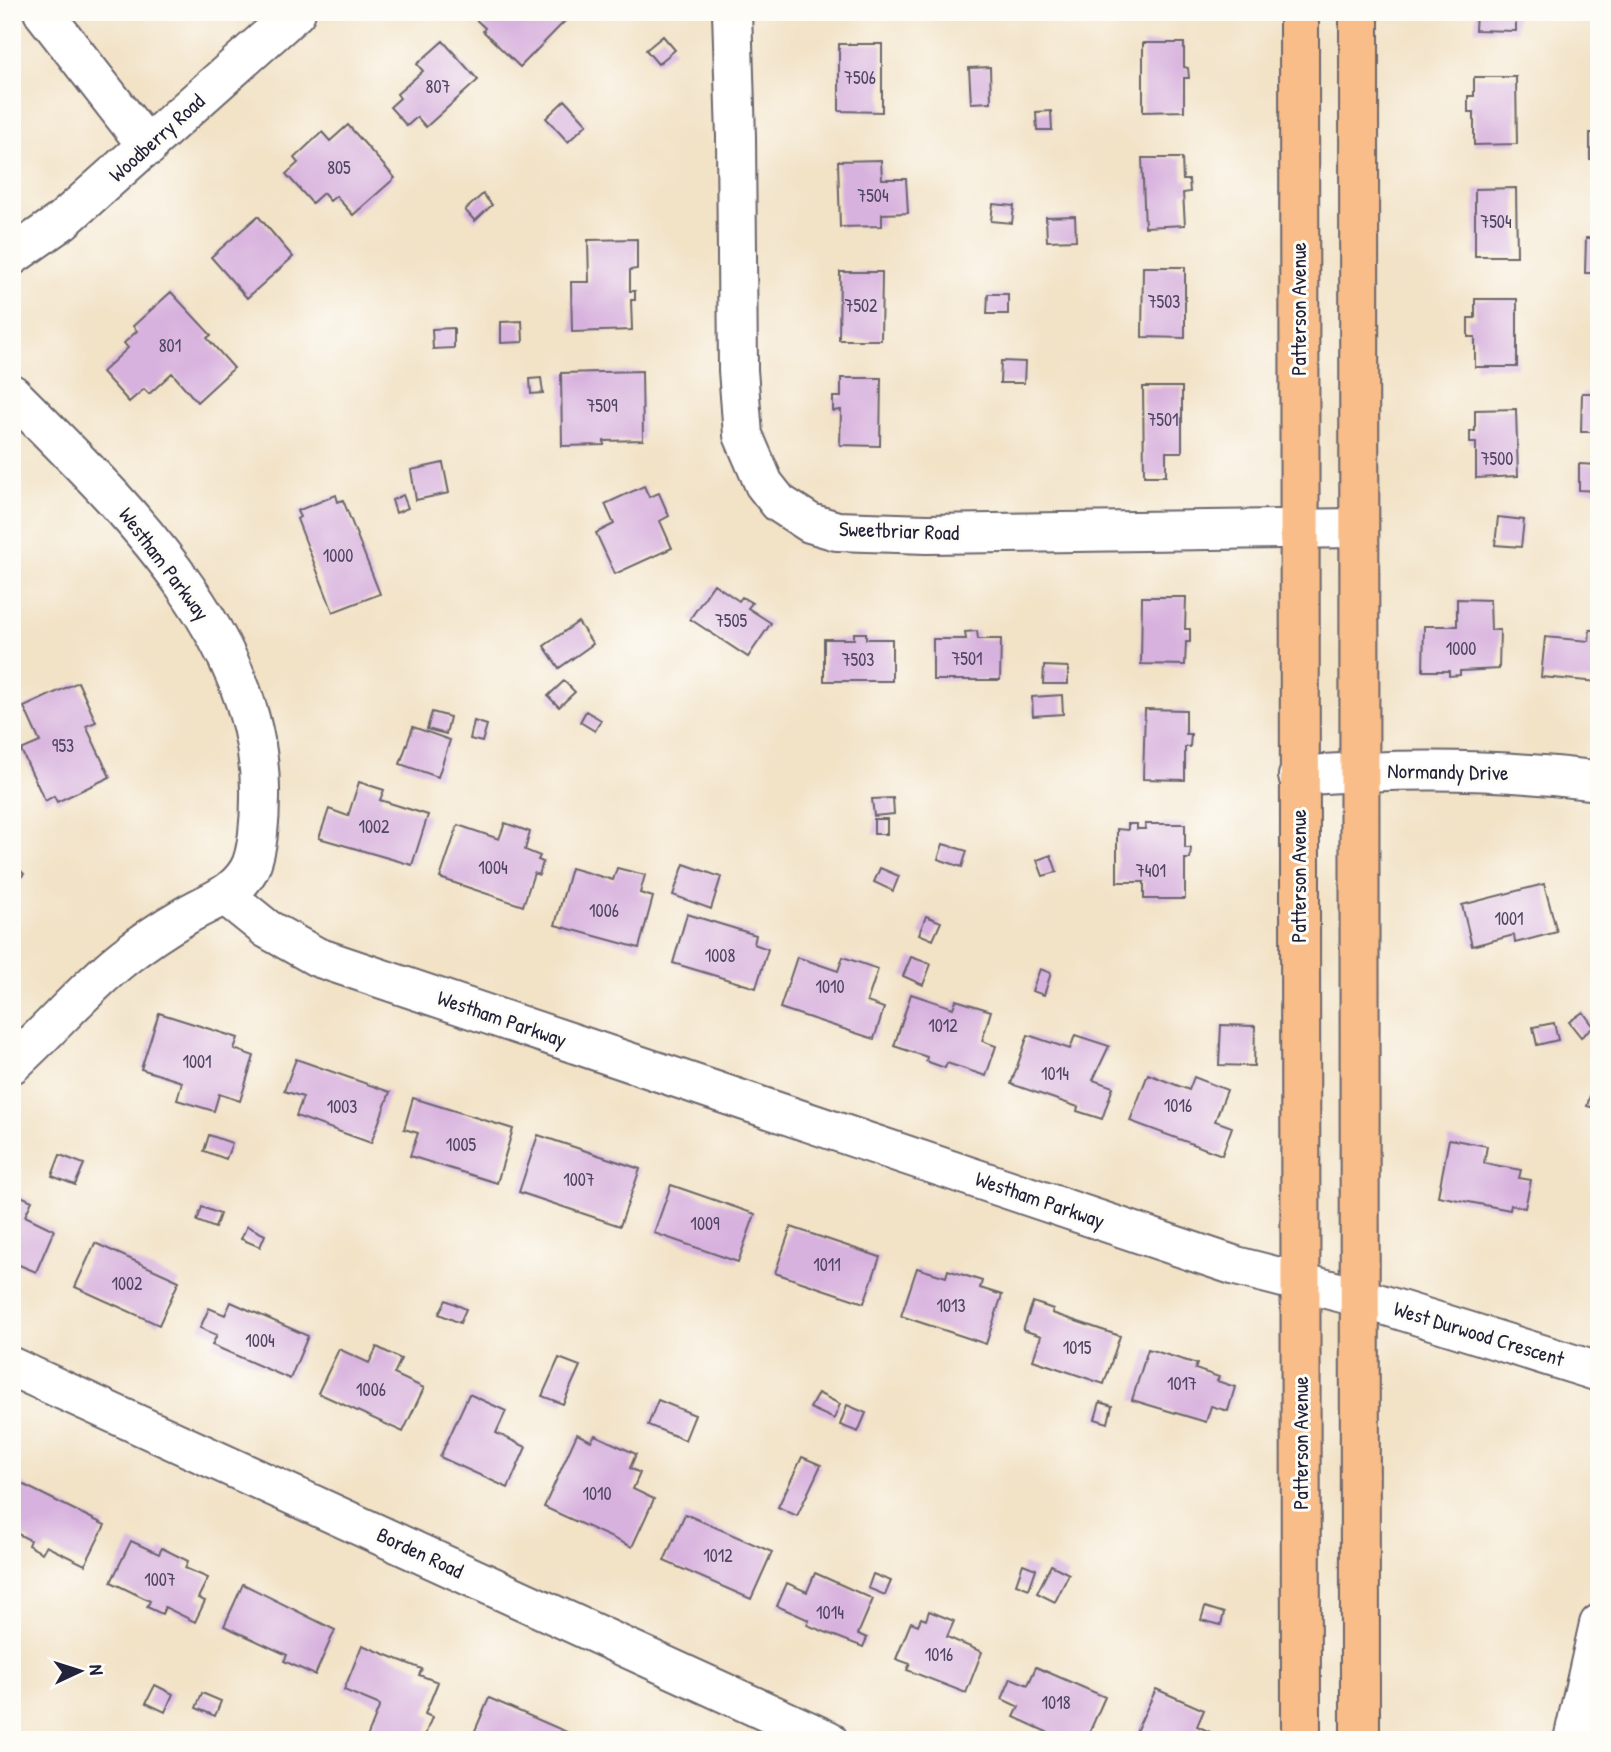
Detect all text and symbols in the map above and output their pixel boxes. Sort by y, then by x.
house number: 7506 [844,65,876,90]
house number: 807 [426,74,450,99]
street label: Woodberry Road [103,87,211,188]
house number: 805 [327,155,351,180]
house number: 7504 [857,183,889,208]
house number: 7504 [1480,209,1512,234]
street label: Patterson Avenue [1284,242,1313,376]
house number: 7503 [1148,289,1180,314]
house number: 7502 [844,293,878,318]
house number: 801 [159,333,181,358]
house number: 7509 [586,393,618,418]
house number: 7501 [1147,407,1179,432]
house number: 7500 [1481,446,1513,471]
street label: Westham Parkway [112,501,217,626]
street label: Sweetbriar Road [838,514,960,547]
house number: 1000 [323,543,353,568]
house number: 7505 [715,608,747,633]
house number: 1000 [1446,636,1476,661]
house number: 7501 [951,646,983,671]
house number: 7503 [842,647,874,672]
house number: 953 [52,733,74,758]
street label: Normandy Drive [1387,756,1509,787]
street label: Patterson Avenue [1284,809,1313,943]
house number: 1002 [358,814,390,839]
house number: 1004 [478,855,508,880]
house number: 7401 [1136,858,1166,883]
house number: 1006 [589,898,619,923]
house number: 1001 [1494,906,1524,931]
house number: 1008 [705,943,735,968]
house number: 1010 [815,974,845,999]
street label: Westham Parkway [434,983,571,1054]
house number: 1012 [928,1013,958,1038]
house number: 1001 [182,1049,212,1074]
house number: 1014 [1041,1061,1069,1086]
house number: 1016 [1164,1093,1192,1118]
house number: 1003 [327,1094,357,1119]
house number: 1005 [446,1132,477,1157]
street label: Westham Parkway [972,1164,1109,1235]
house number: 1007 [563,1167,595,1192]
house number: 1009 [690,1211,720,1236]
house number: 1011 [813,1252,841,1277]
house number: 1002 [111,1271,143,1296]
house number: 1013 [936,1293,966,1318]
street label: West Durwood Crescent [1390,1294,1569,1373]
house number: 1004 [245,1328,275,1353]
house number: 1015 [1063,1335,1092,1360]
house number: 1017 [1167,1371,1197,1396]
street label: Patterson Avenue [1286,1376,1315,1510]
house number: 1006 [356,1377,386,1402]
house number: 1010 [582,1481,612,1506]
street label: Borden Road [372,1520,468,1585]
house number: 1012 [703,1543,733,1568]
house number: 1007 [144,1567,176,1592]
house number: 1014 [816,1600,844,1625]
north arrow [46,1636,116,1706]
house number: 1016 [925,1642,953,1667]
text: N [84,1664,110,1676]
house number: 1018 [1042,1690,1071,1715]

